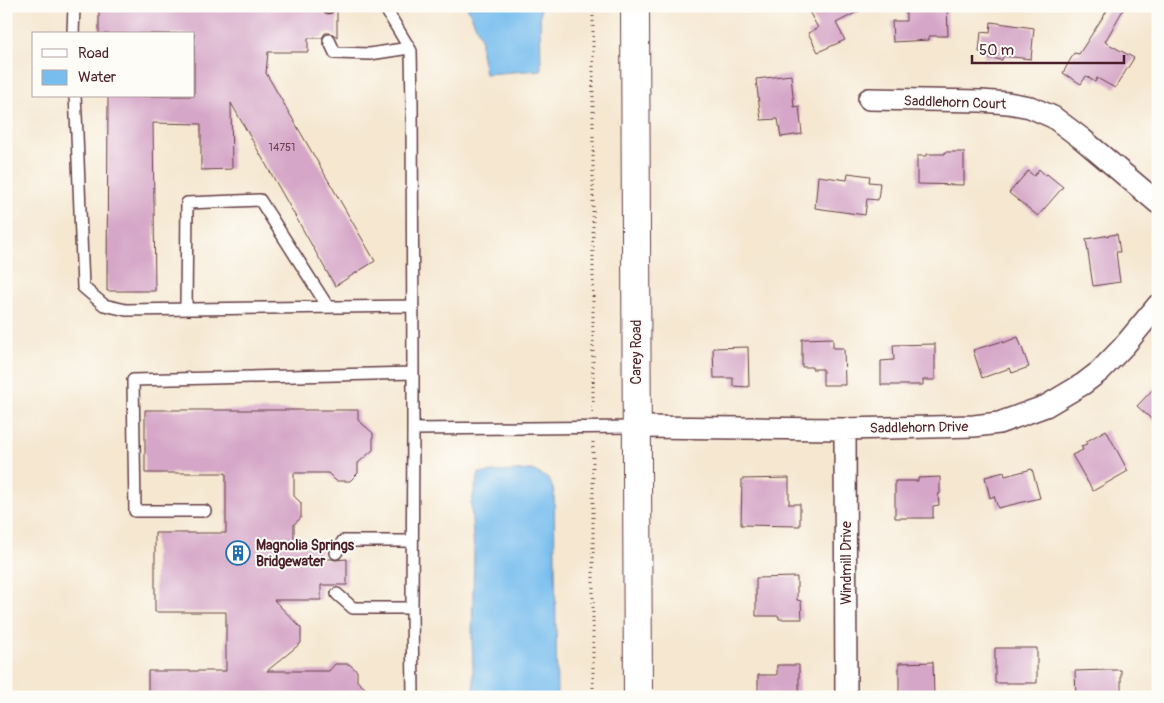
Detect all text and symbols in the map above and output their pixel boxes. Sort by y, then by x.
legend [32,32,195,98]
scale bar [972,32,1124,64]
text: 50 m [979,41,1014,60]
text: Road [78,44,109,63]
text: Water [78,68,117,87]
street label: Saddlehorn Court [903,92,1007,113]
house number: 14751 [269,141,295,154]
street label: Carey Road [628,319,645,384]
street label: Saddlehorn Drive [870,418,969,437]
street label: Windmill Drive [838,521,855,605]
place label: Magnolia Springs Bridgewater [256,537,355,570]
building icon: Magnolia Springs Bridgewater [225,540,251,566]

